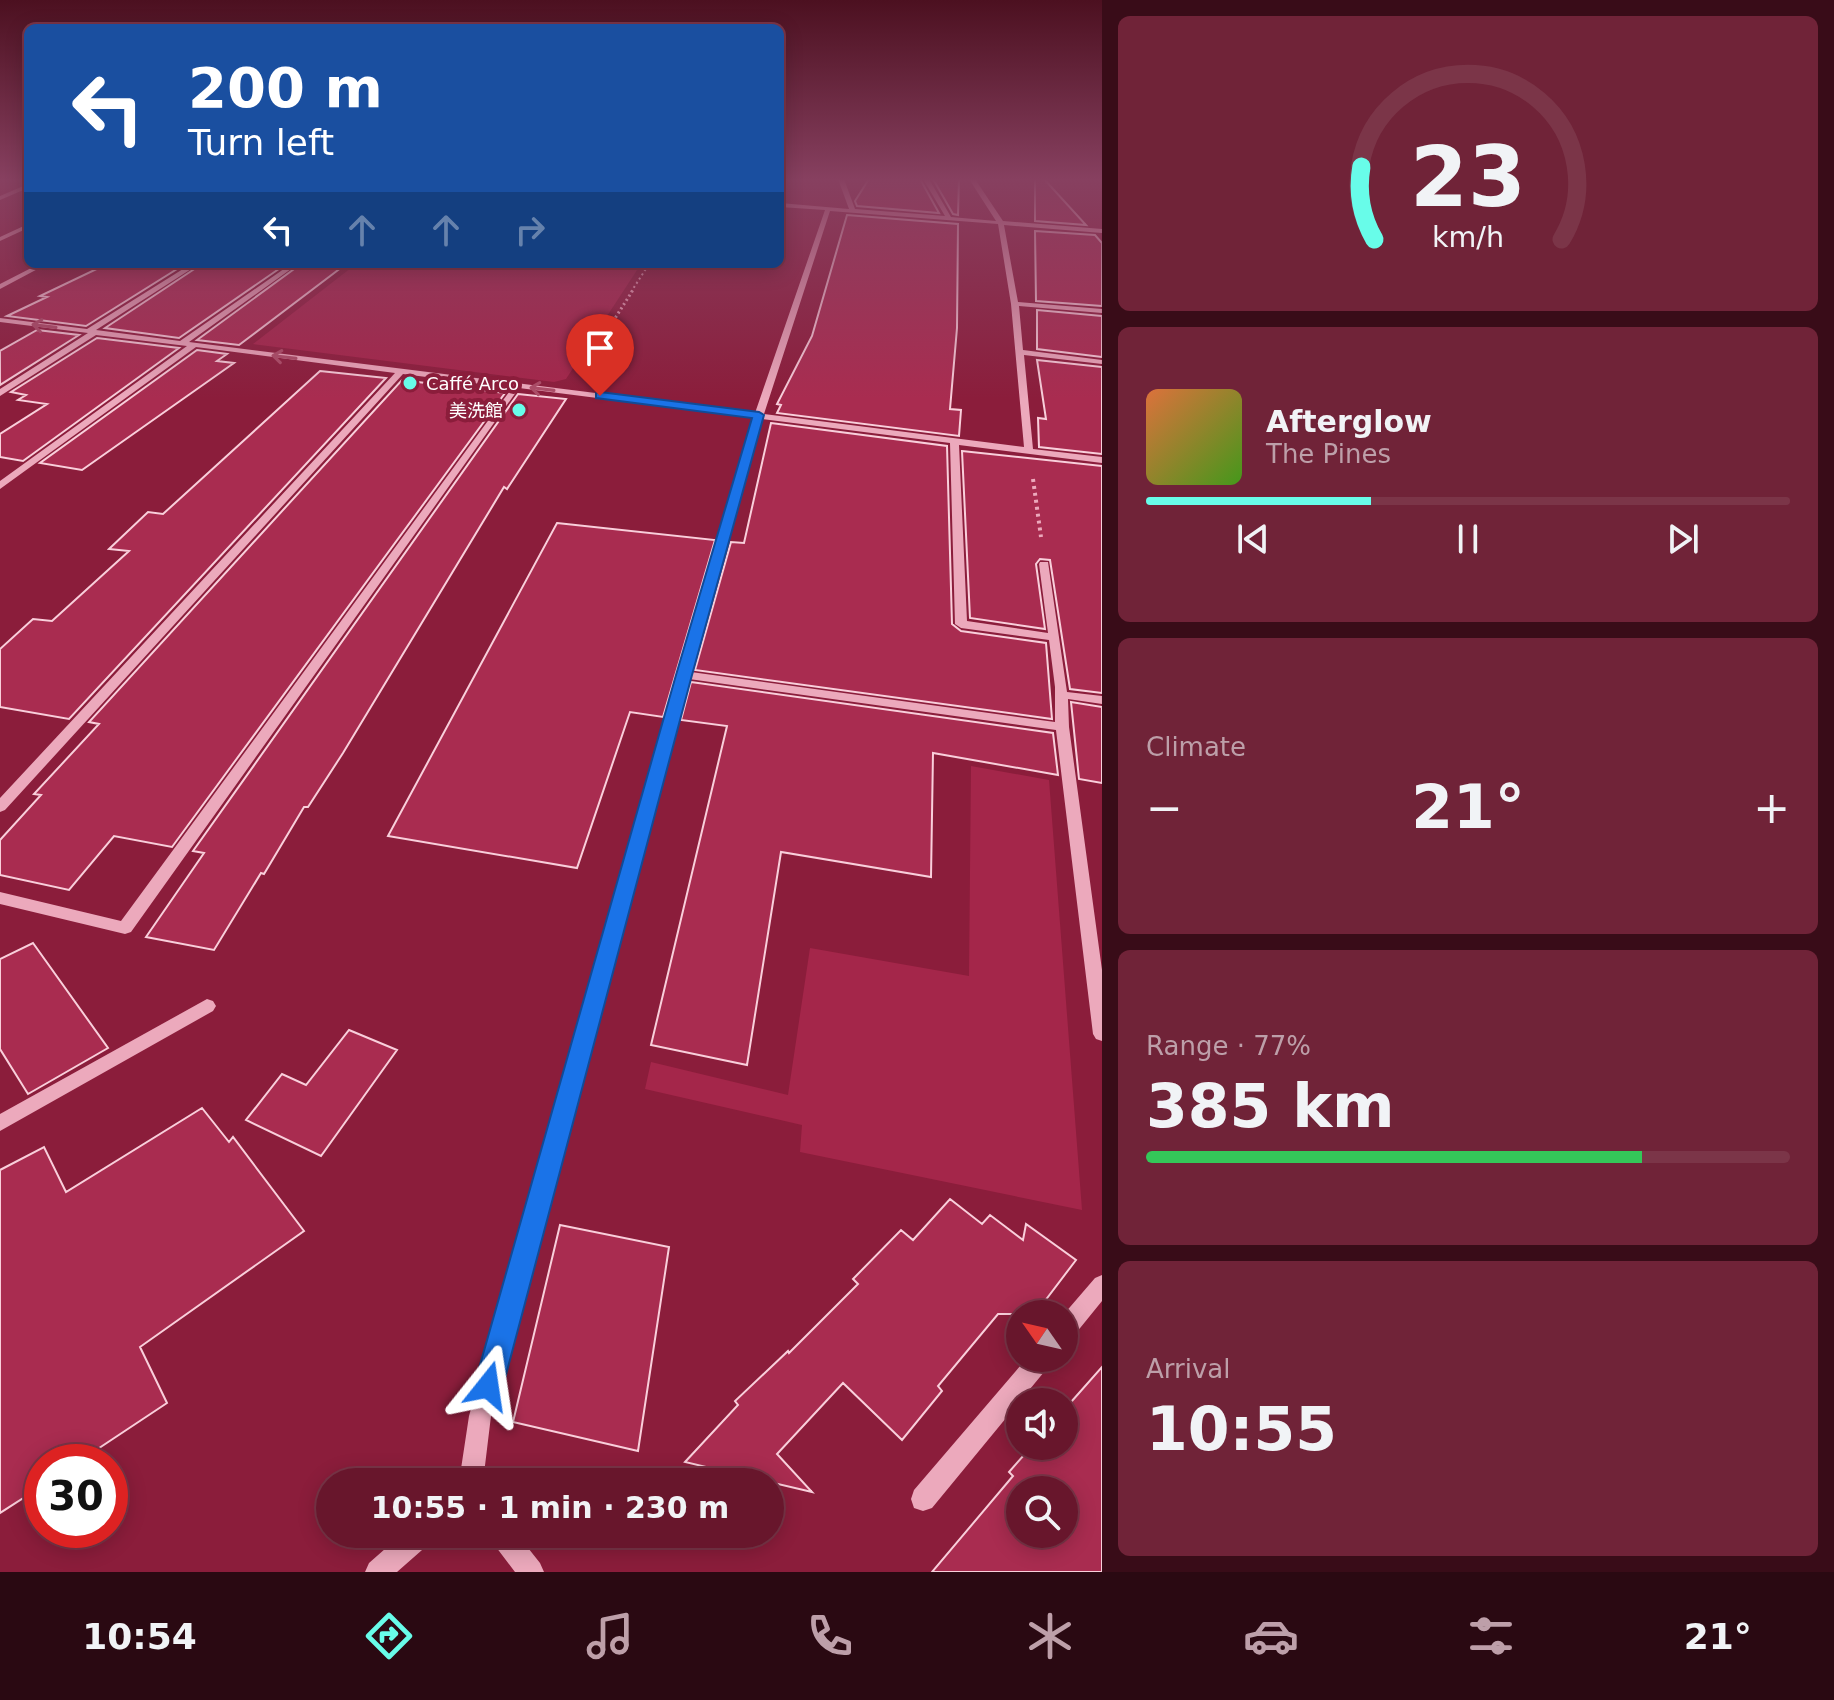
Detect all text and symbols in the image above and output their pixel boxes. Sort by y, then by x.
text: 200 m [188,55,383,120]
icon: left [56,56,160,160]
text: Turn left [188,122,334,163]
text: 23 [1410,128,1526,225]
icon: left [256,208,300,252]
icon: ahead [340,208,384,252]
icon: ahead [424,208,468,252]
icon: right [508,208,552,252]
text: km/h [1432,220,1504,254]
pin [566,314,634,396]
one-way arrow [32,318,58,333]
icon: arrive [578,326,622,370]
one-way arrow [271,349,298,364]
place label: Caffé Arco [426,373,519,394]
marker: Caffé Arco [401,374,419,392]
one-way arrow [529,381,556,396]
place label: 美洗館 [449,400,503,421]
marker: 美洗館 [510,401,528,419]
text: Afterglow [1266,404,1432,439]
text: The Pines [1266,439,1391,469]
icon: previous [1231,517,1275,561]
icon: pause [1446,517,1490,561]
icon: next [1661,517,1705,561]
text: Climate [1146,732,1246,762]
text: 21° [1411,772,1525,842]
text: − [1146,782,1183,833]
text: + [1753,782,1790,833]
text: Range · 77% [1146,1031,1311,1061]
text: 385 km [1146,1071,1395,1141]
north arrow [1006,1300,1078,1372]
map controls [1006,1300,1078,1548]
position arrow [446,1344,530,1428]
text: Arrival [1146,1354,1230,1384]
button: sound [1006,1388,1078,1460]
text: 10:55 [1146,1394,1337,1464]
speed limit sign: 30 [24,1444,128,1548]
button: search [1006,1476,1078,1548]
text: 10:55 · 1 min · 230 m [371,1490,729,1525]
icon: directions [361,1608,417,1664]
icon: music [582,1608,638,1664]
icon: phone [802,1608,858,1664]
icon: climate [1022,1608,1078,1664]
icon: car [1243,1608,1299,1664]
icon: filters [1463,1608,1519,1664]
text: 10:54 [82,1616,197,1657]
text: 21° [1684,1616,1752,1657]

